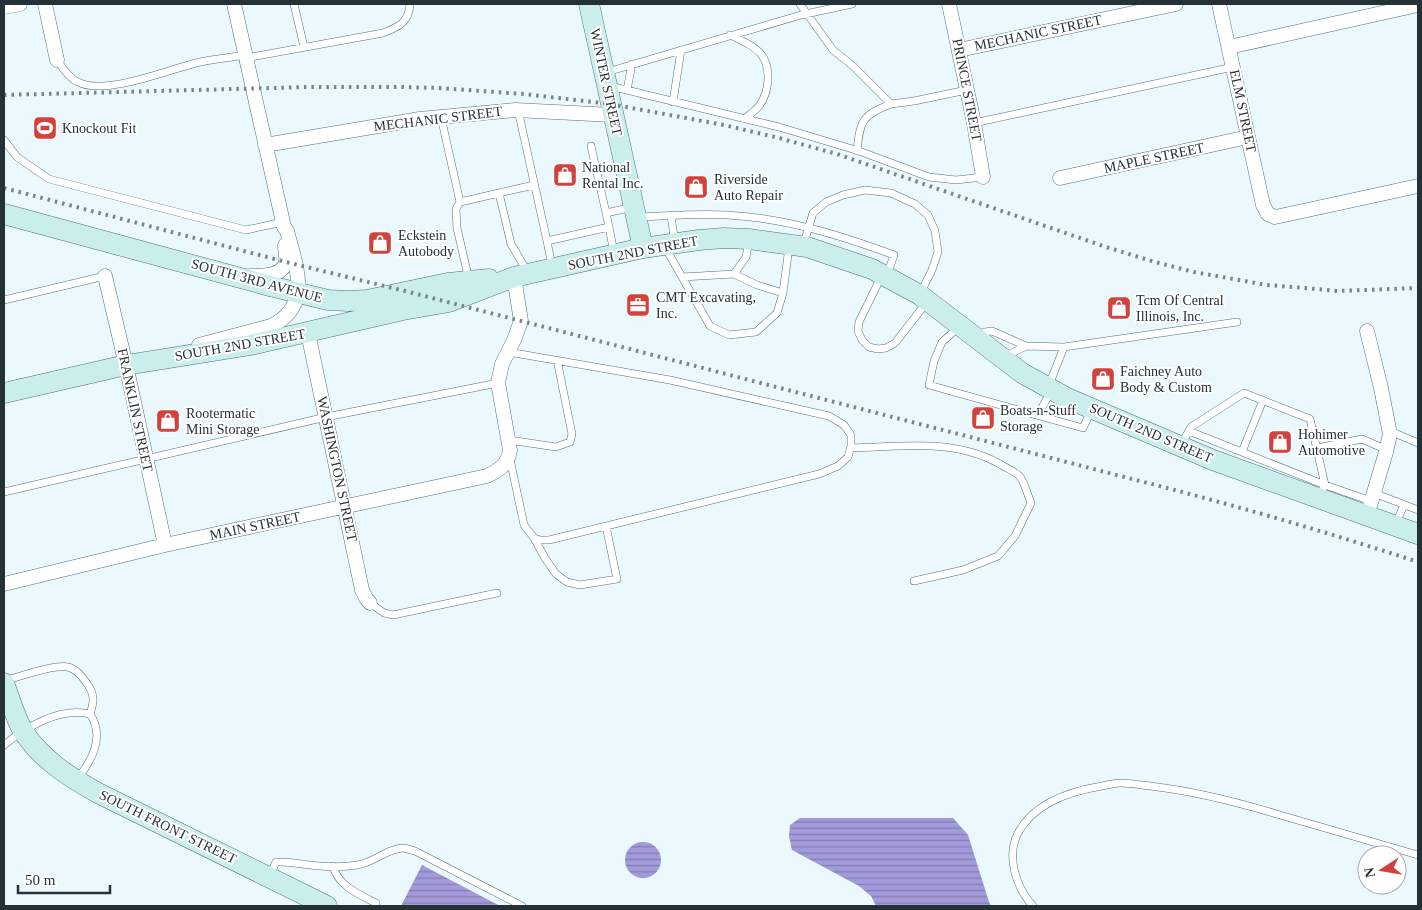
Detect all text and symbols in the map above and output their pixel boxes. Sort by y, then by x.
street label: MECHANIC STREET [973,12,1103,54]
street label: WINTER STREET [587,27,625,137]
street label: PRINCE STREET [950,37,984,143]
street label: ELM STREET [1227,68,1259,154]
street label: MECHANIC STREET [373,104,504,134]
sports icon: Knockout Fit [32,115,58,141]
place label: Knockout Fit [62,121,136,136]
street label: MAPLE STREET [1102,140,1206,176]
place label: National Rental Inc. [582,160,643,191]
shop icon: National Rental Inc. [552,162,578,188]
place label: Riverside Auto Repair [714,172,783,203]
shop icon: Riverside Auto Repair [683,174,709,200]
place label: Eckstein Autobody [398,228,454,259]
shop icon: Eckstein Autobody [367,230,393,256]
street label: SOUTH 2ND STREET [567,233,700,273]
street label: SOUTH 3RD AVENUE [190,256,324,306]
place label: CMT Excavating, Inc. [656,290,756,321]
office icon: CMT Excavating, Inc. [625,292,651,318]
place label: Tcm Of Central Illinois, Inc. [1136,293,1224,324]
shop icon: Tcm Of Central Illinois, Inc. [1106,295,1132,321]
street label: SOUTH 2ND STREET [174,326,307,364]
street label: FRANKLIN STREET [115,347,155,473]
place label: Faichney Auto Body & Custom [1120,364,1212,395]
shop icon: Faichney Auto Body & Custom [1090,366,1116,392]
street label: WASHINGTON STREET [314,395,360,543]
street label: SOUTH 2ND STREET [1087,400,1215,466]
place label: Boats-n-Stuff Storage [1000,403,1076,434]
shop icon: Boats-n-Stuff Storage [970,405,996,431]
place label: Rootermatic Mini Storage [186,406,260,437]
shop icon: Rootermatic Mini Storage [155,408,181,434]
place label: Hohimer Automotive [1298,427,1365,458]
shop icon: Hohimer Automotive [1267,429,1293,455]
street label: MAIN STREET [208,509,302,543]
street label: SOUTH FRONT STREET [97,787,239,867]
north arrow [1357,845,1407,895]
scale bar [18,862,110,894]
text: N [1361,866,1378,879]
text: 50 m [25,872,56,888]

